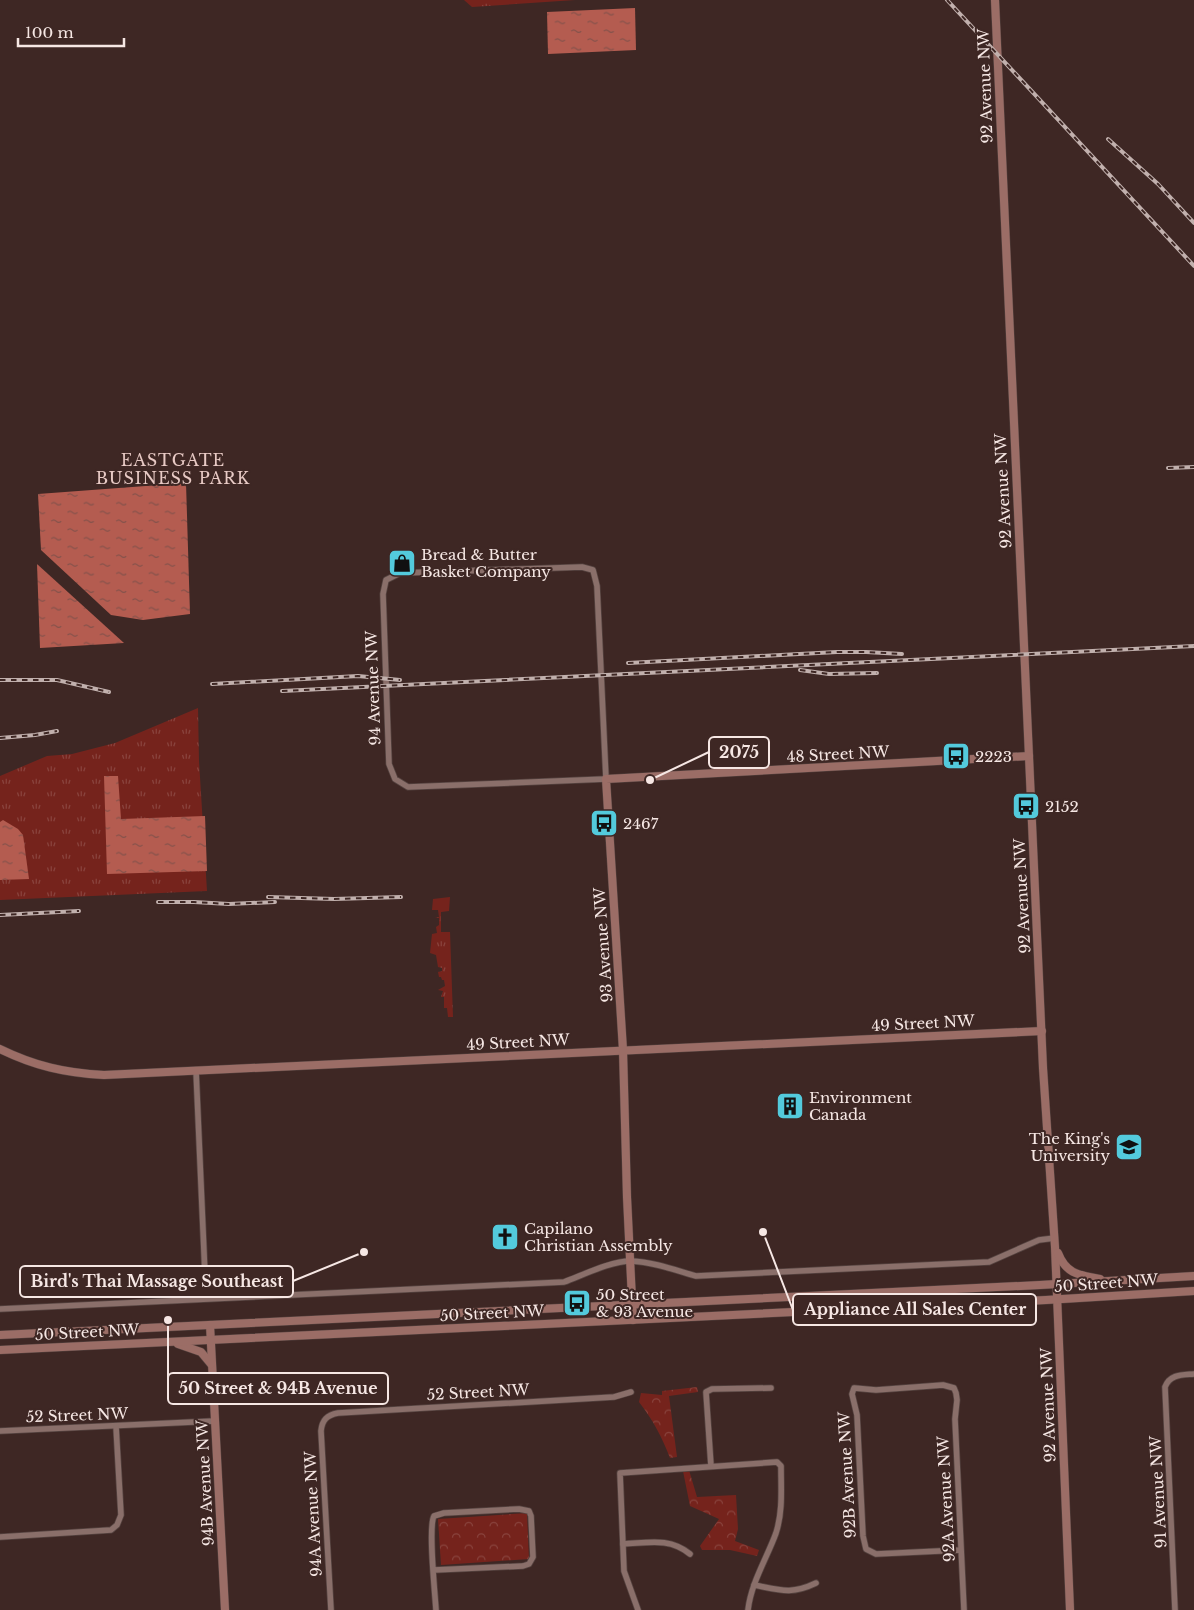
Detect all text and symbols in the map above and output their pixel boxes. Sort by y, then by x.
scale bar [18,15,124,47]
text: 100 m [25,23,74,42]
street label: 92 Avenue NW [973,28,997,144]
street label: 92 Avenue NW [990,433,1016,549]
district label: EASTGATE BUSINESS PARK [96,450,250,488]
place label: Bread & Butter Basket Company [421,545,551,581]
shop icon: Bread & Butter Basket Company [387,548,417,578]
street label: 94 Avenue NW [361,630,384,746]
callout: 2075 [709,737,769,768]
bus stop icon: 2223 [941,741,971,771]
text: 2075 [719,742,759,762]
street label: 48 Street NW [786,742,890,766]
place label: 2223 [975,747,1012,766]
bus stop icon: 2152 [1011,791,1041,821]
place label: 2152 [1045,797,1079,816]
bus stop icon: 2467 [589,808,619,838]
place label: 2467 [623,814,659,833]
street label: 92 Avenue NW [1009,838,1035,954]
street label: 93 Avenue NW [589,887,616,1003]
street label: 49 Street NW [871,1011,975,1035]
street label: 49 Street NW [466,1030,570,1054]
place label: Environment Canada [809,1088,912,1124]
building icon: Environment Canada [775,1091,805,1121]
place label: The King's University [1029,1129,1110,1165]
school or university icon: The King's University [1114,1132,1144,1162]
place label: Capilano Christian Assembly [524,1219,673,1255]
church icon: Capilano Christian Assembly [490,1222,520,1252]
callout: Bird's Thai Massage Southeast [20,1266,293,1297]
street label: 50 Street NW [1053,1270,1159,1296]
text: Bird's Thai Massage Southeast [31,1271,284,1291]
place label: 50 Street & 93 Avenue [596,1285,693,1321]
bus stop icon: 50 Street & 93 Avenue [562,1288,592,1318]
callout: Appliance All Sales Center [793,1294,1036,1325]
text: Appliance All Sales Center [803,1299,1026,1319]
street label: 50 Street NW [440,1301,545,1325]
street label: 50 Street NW [35,1320,140,1344]
street label: 92 Avenue NW [1036,1347,1060,1463]
callout: 50 Street & 94B Avenue [168,1373,388,1404]
text: 50 Street & 94B Avenue [178,1378,378,1398]
street label: 52 Street NW [426,1380,530,1404]
street label: 52 Street NW [25,1404,129,1426]
street label: 92B Avenue NW [834,1411,860,1539]
street label: 94B Avenue NW [192,1419,218,1547]
street label: 92A Avenue NW [933,1435,959,1562]
street label: 91 Avenue NW [1146,1435,1170,1549]
street label: 94A Avenue NW [300,1450,326,1577]

